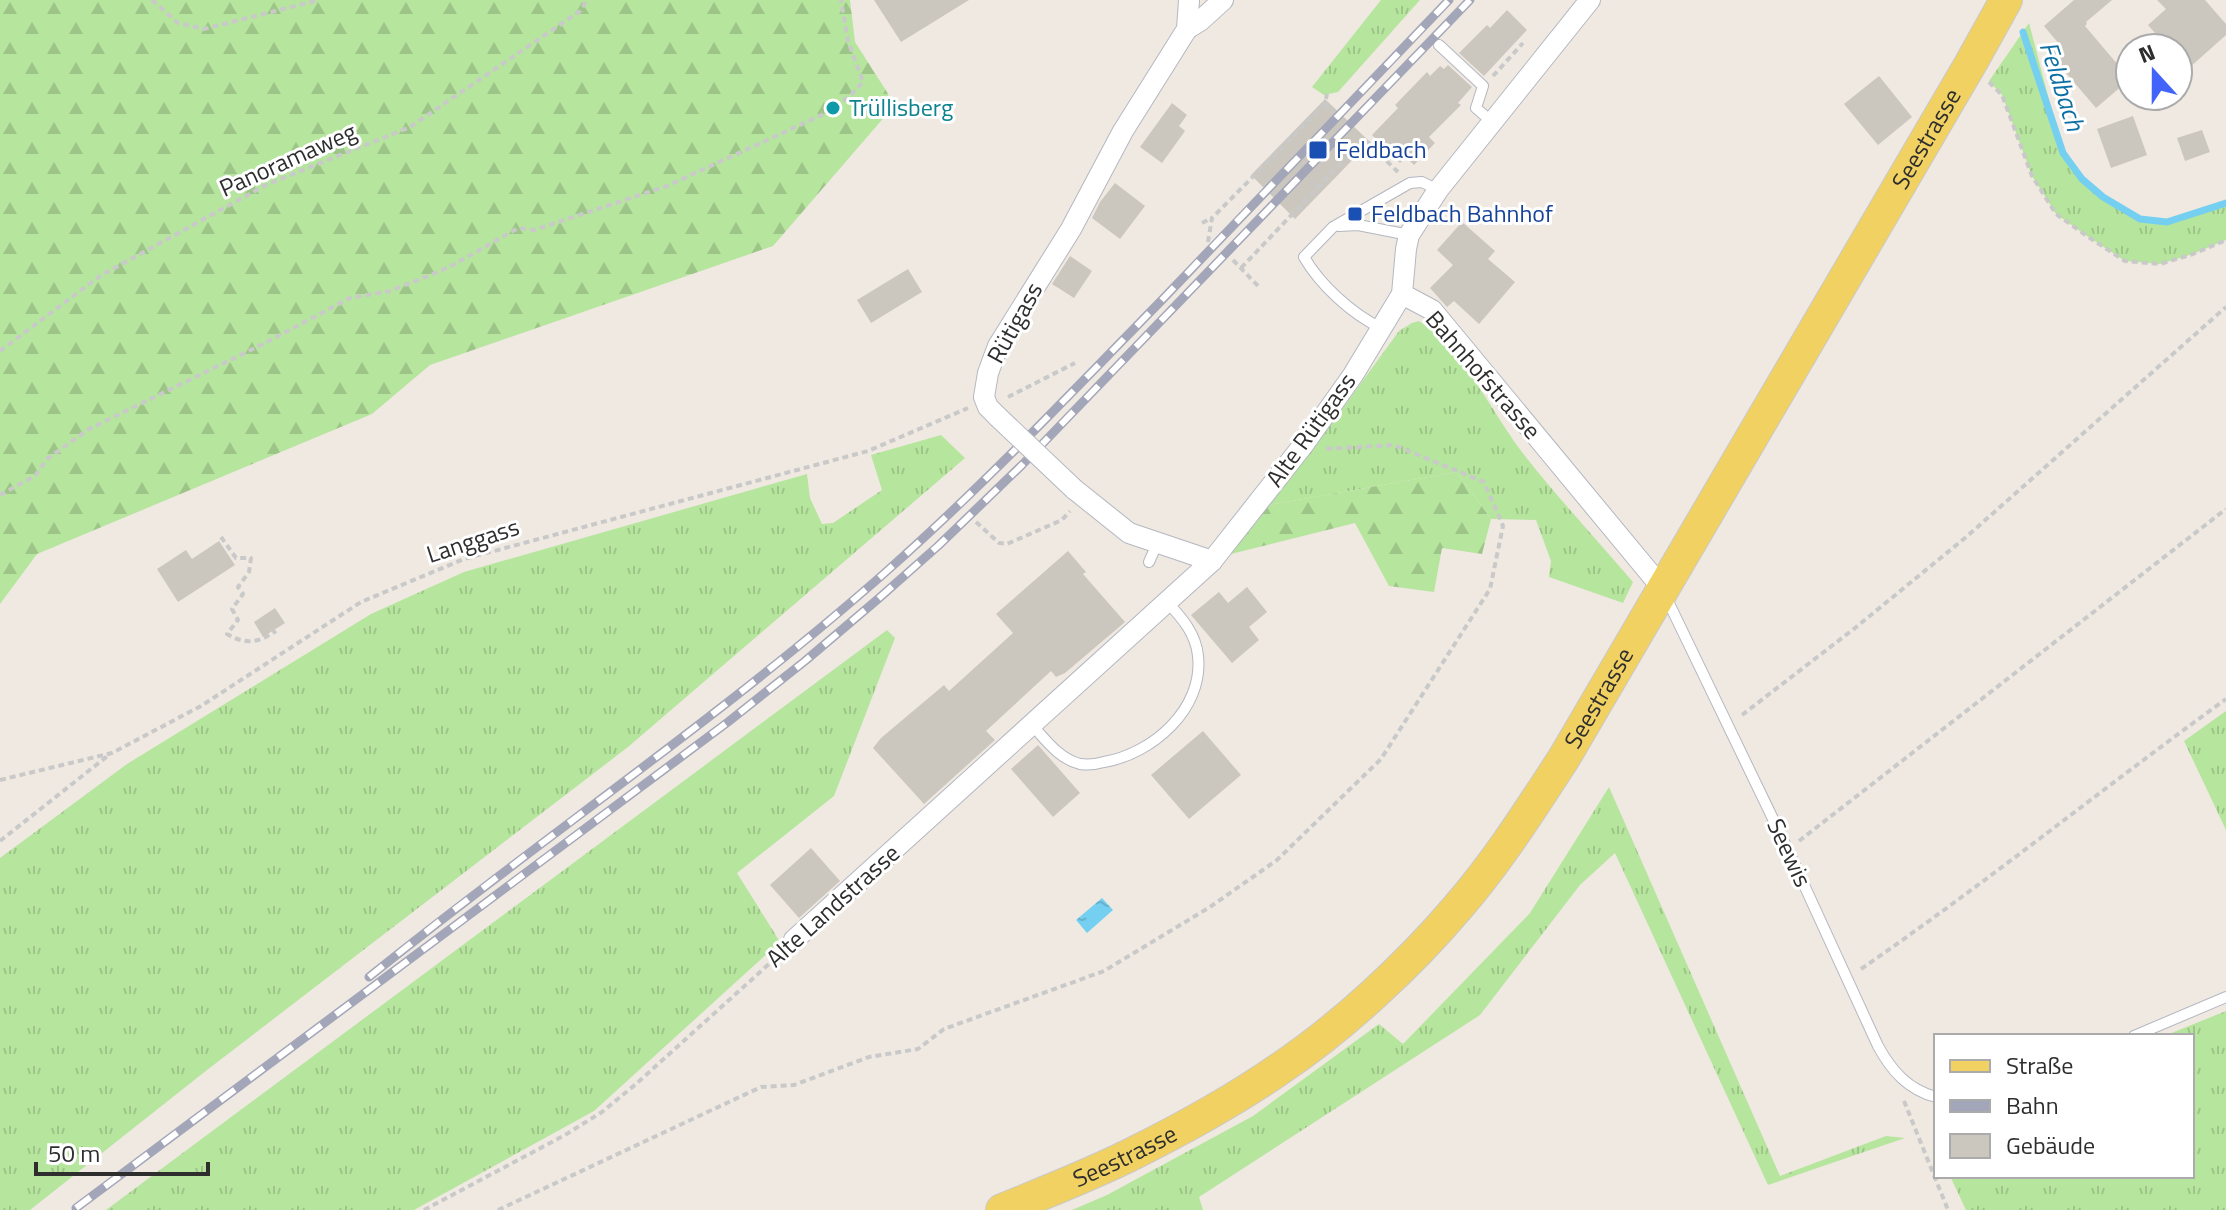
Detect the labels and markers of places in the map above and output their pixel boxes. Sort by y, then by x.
place label: Trüllisberg [849,89,953,125]
marker: Trüllisberg [824,99,842,117]
place label: Feldbach [1336,131,1427,167]
marker: Feldbach [1307,139,1329,161]
place label: Feldbach Bahnhof [1371,195,1553,231]
marker: Feldbach Bahnhof [1346,205,1364,223]

